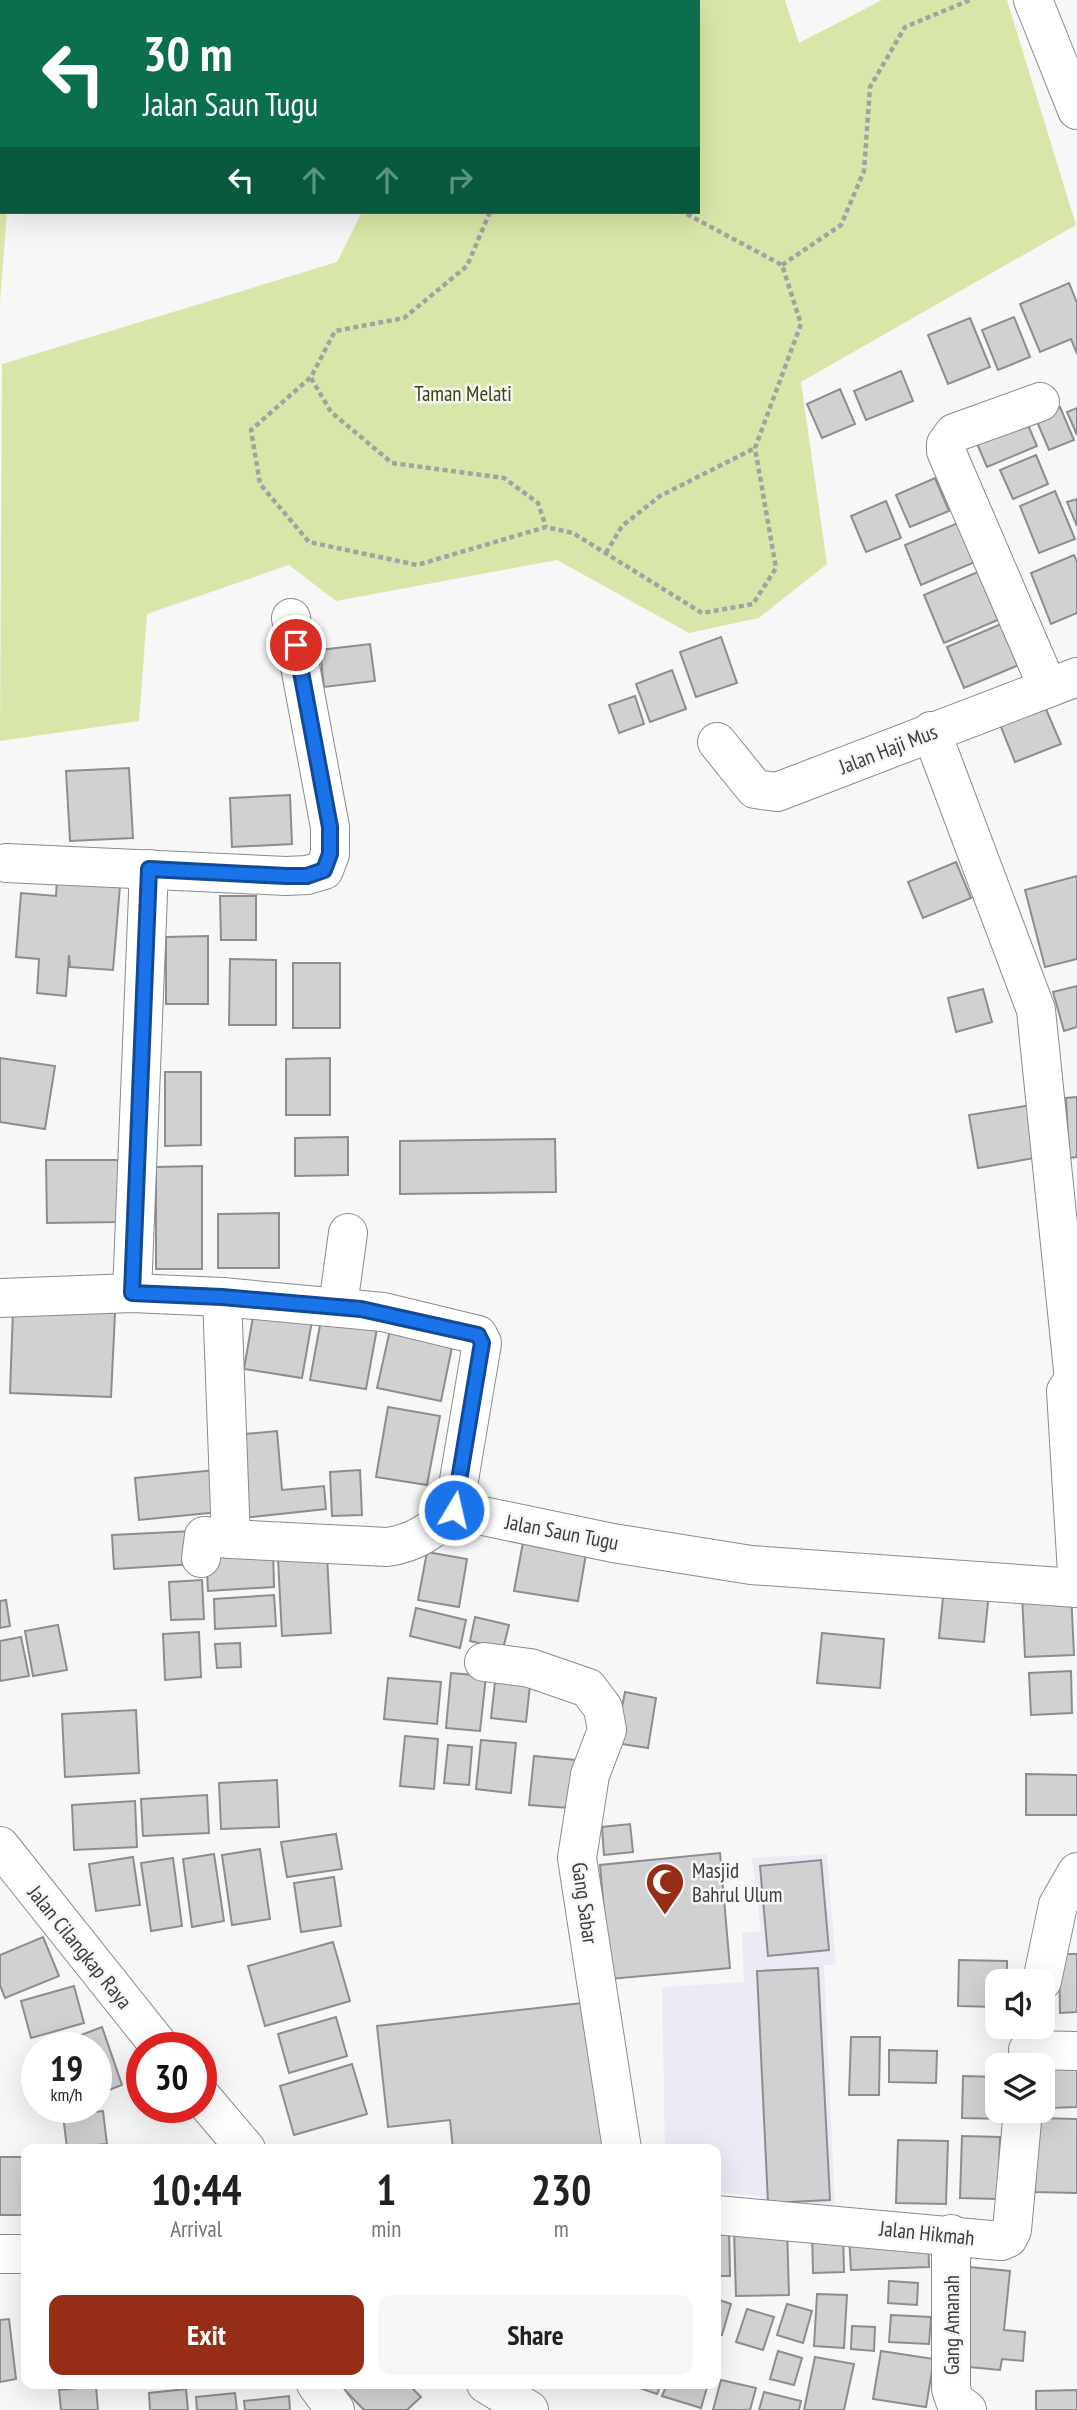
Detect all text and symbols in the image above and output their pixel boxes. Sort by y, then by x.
text: 30 m [143,21,232,85]
icon: left [28,28,119,119]
text: Jalan Saun Tugu [143,83,318,125]
icon: left [222,161,260,199]
icon: ahead [295,161,333,199]
icon: ahead [368,161,406,199]
icon: right [441,161,479,199]
park label: Taman Melati [414,380,512,407]
pin [266,615,326,675]
icon: arrive [277,626,315,664]
street label: Jalan Haji Mus [834,718,941,780]
position arrow [417,1473,491,1547]
street label: Jalan Saun Tugu [502,1508,621,1556]
place label: Masjid Bahrul Ulum [692,1857,782,1908]
street label: Gang Sabar [566,1860,604,1946]
mosque icon: Masjid Bahrul Ulum [644,1861,686,1916]
street label: Jalan Cilangkap Raya [21,1879,138,2014]
map controls [985,1969,1055,2123]
button: sound [985,1969,1055,2039]
speed limit sign: 30 [126,2032,217,2123]
text: 19 [50,2045,83,2091]
button: layers [985,2053,1055,2123]
text: km/h [51,2083,82,2106]
text: 10:44 [151,2162,242,2217]
text: 1 [376,2162,396,2217]
text: 230 [531,2162,591,2217]
text: Arrival [170,2214,222,2243]
text: min [371,2214,401,2243]
text: m [554,2214,569,2243]
street label: Jalan Hikmah [877,2214,976,2251]
street label: Gang Amanah [938,2275,965,2375]
button: Exit [49,2295,364,2375]
button: Share [378,2295,693,2375]

